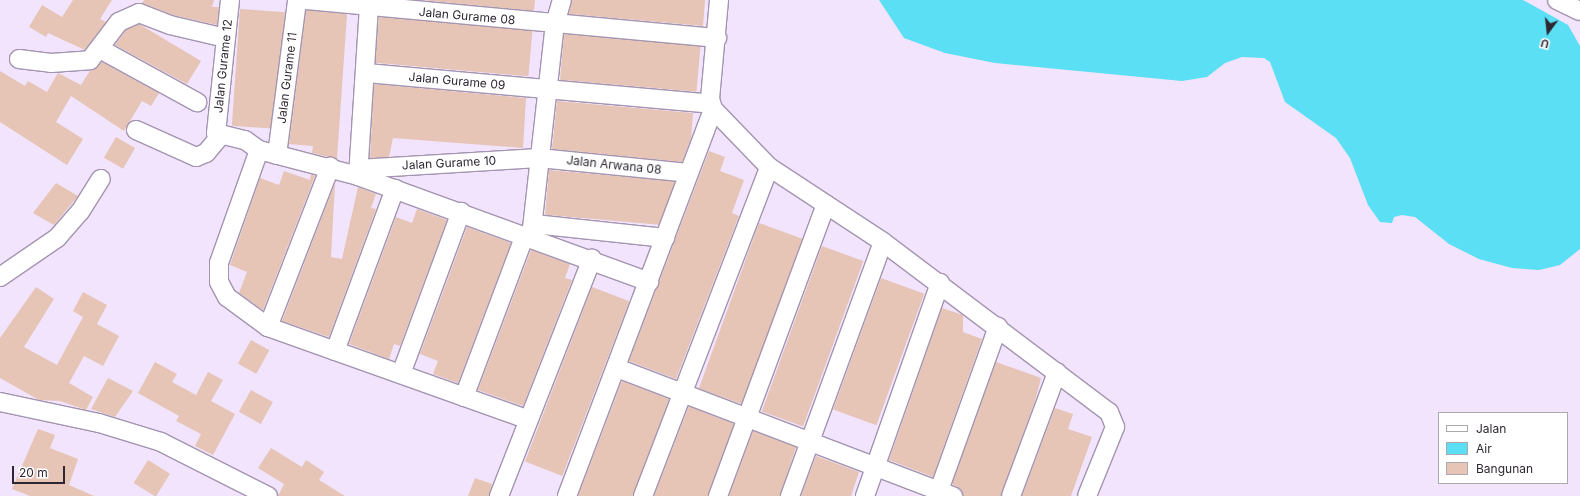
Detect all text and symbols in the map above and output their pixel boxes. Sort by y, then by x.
street label: Jalan Gurame 08 [418,5,516,27]
north arrow [1528,12,1568,52]
street label: Jalan Gurame 12 [211,18,235,114]
street label: Jalan Gurame 11 [274,32,300,124]
text: U [1539,36,1551,51]
street label: Jalan Gurame 09 [408,70,506,92]
street label: Jalan Gurame 10 [402,153,496,173]
street label: Jalan Arwana 08 [566,153,662,177]
legend [1438,412,1568,484]
text: Jalan [1476,421,1506,436]
text: Air [1476,441,1492,456]
scale bar [14,458,67,484]
text: Bangunan [1476,461,1533,476]
text: 20 m [19,465,48,480]

